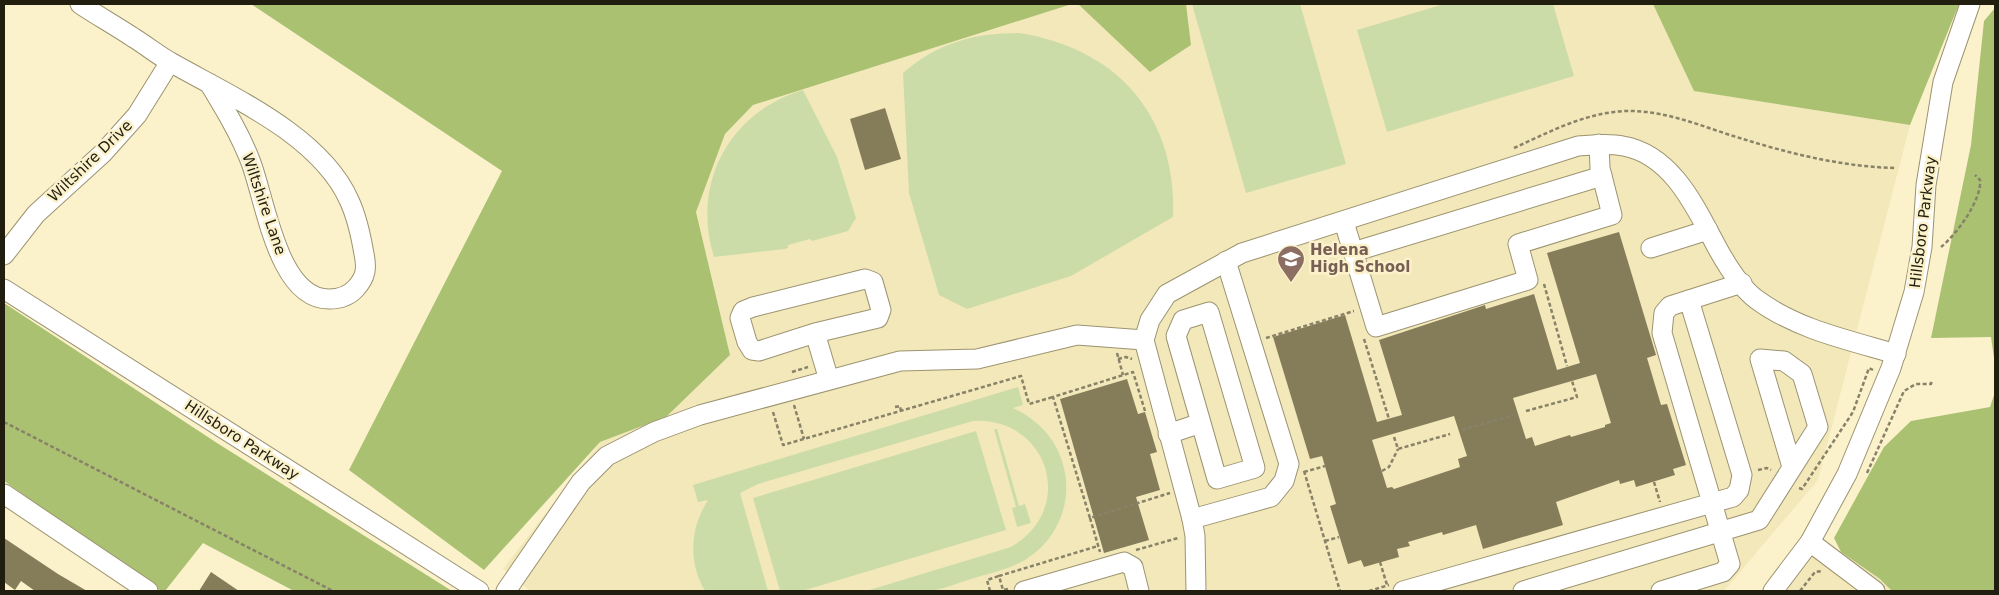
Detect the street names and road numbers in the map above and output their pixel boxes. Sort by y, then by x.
street label: Wiltshire Drive [44,116,136,206]
street label: Wiltshire Lane [238,151,290,257]
street label: Hillsboro Parkway [1906,155,1940,289]
street label: Hillsboro Parkway [181,396,303,484]

